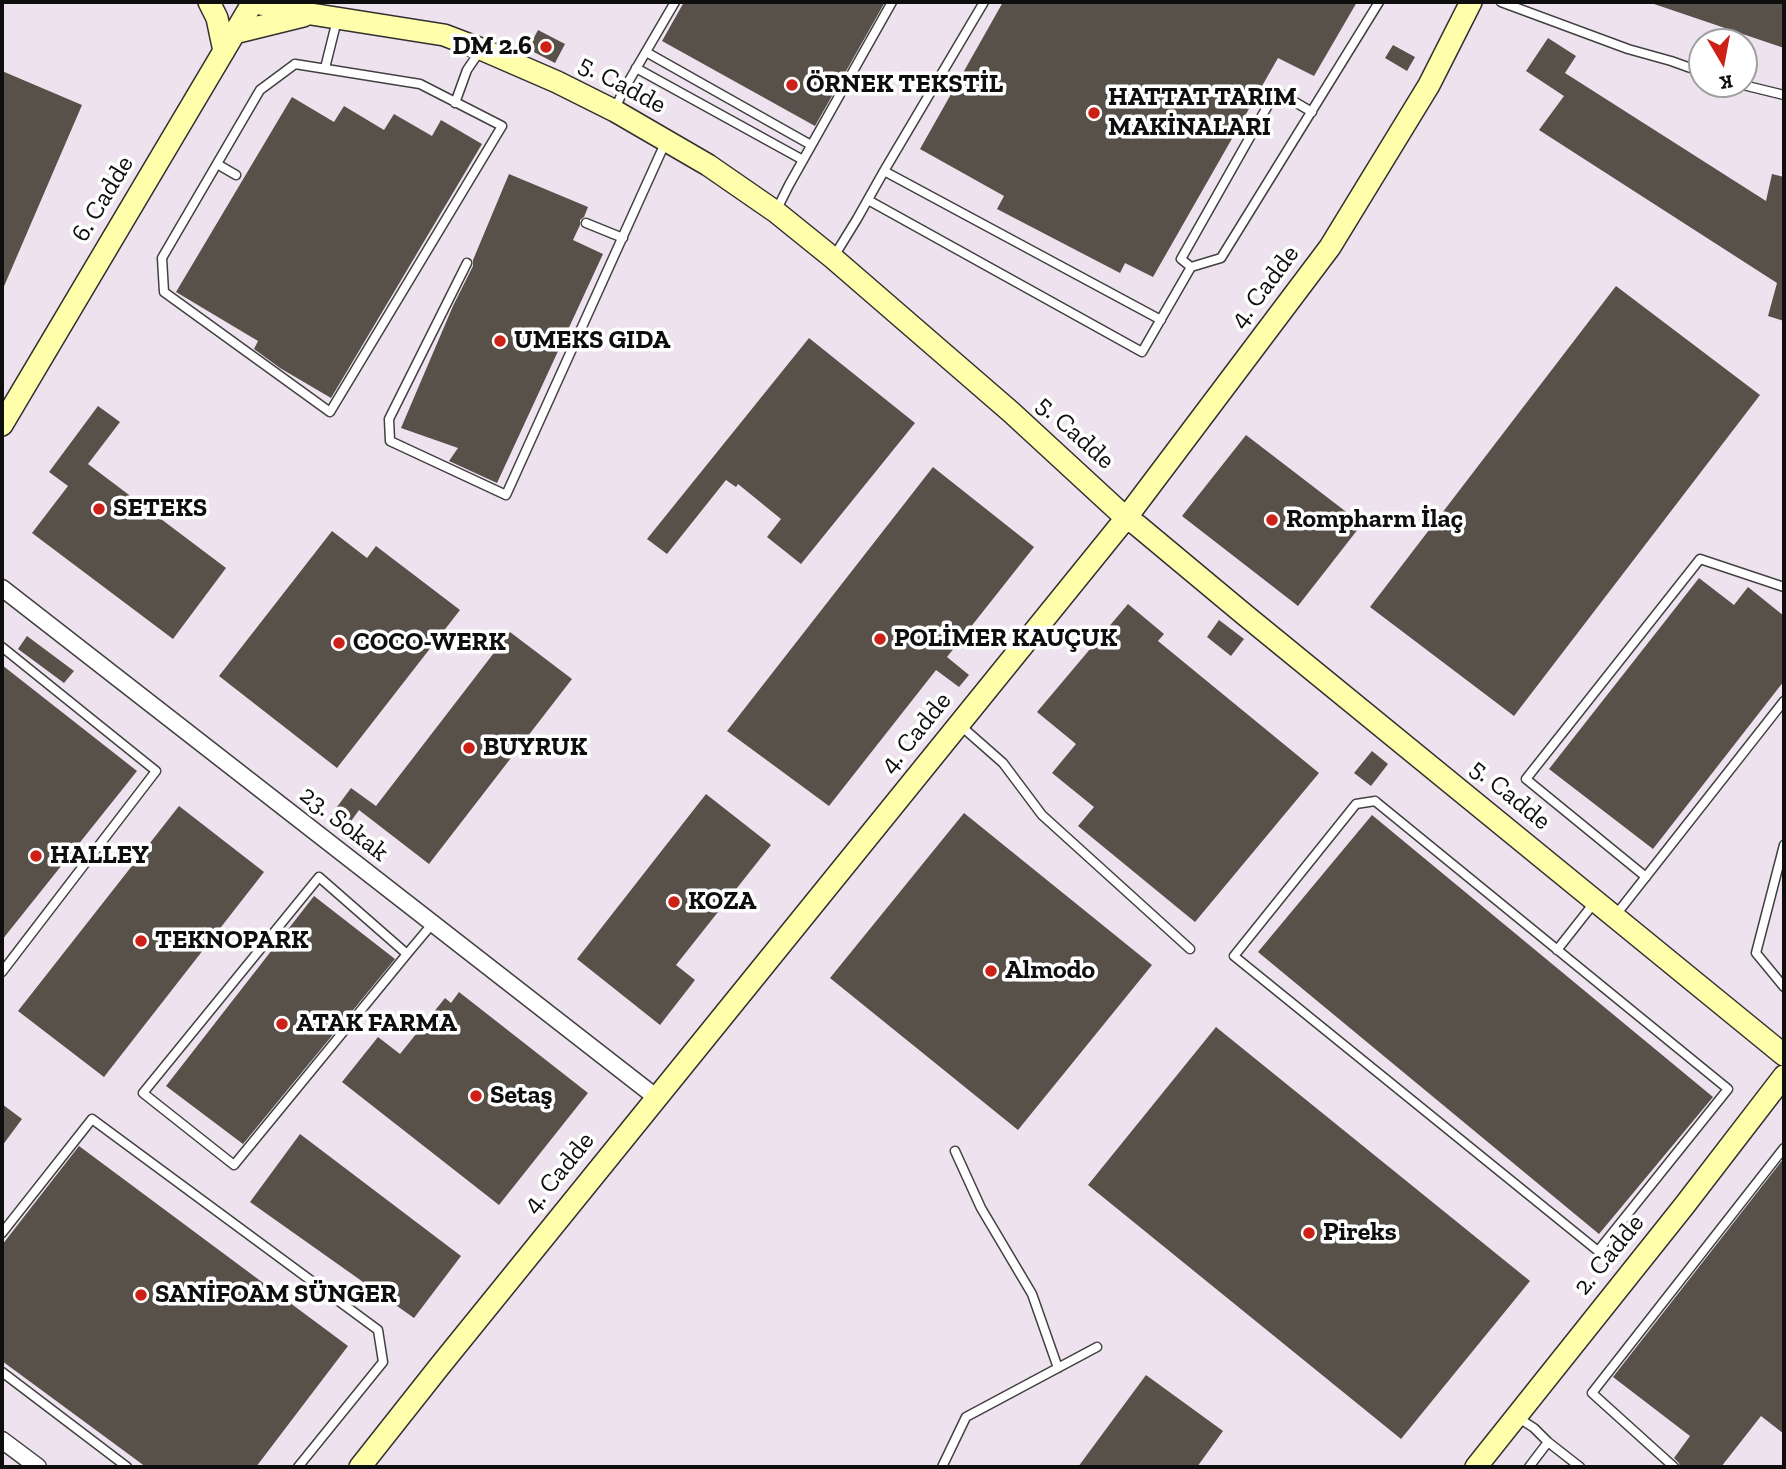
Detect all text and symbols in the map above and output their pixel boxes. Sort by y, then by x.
north arrow [1688,28,1758,98]
place label: DM 2.6 [452,31,532,63]
marker: DM 2.6 [538,39,554,55]
street label: 5. Cadde [573,49,671,121]
place label: ÖRNEK TEKSTİL [806,69,1003,101]
text: K [1718,70,1735,95]
marker: ÖRNEK TEKSTİL [784,77,800,93]
place label: HATTAT TARIM MAKİNALARI [1108,82,1297,144]
marker: HATTAT TARIM MAKİNALARI [1086,105,1102,121]
street label: 6. Cadde [65,150,141,248]
street label: 4. Cadde [1224,239,1306,335]
place label: UMEKS GIDA [514,325,670,357]
marker: UMEKS GIDA [492,333,508,349]
street label: 5. Cadde [1029,390,1121,476]
place label: SETEKS [113,493,207,525]
marker: SETEKS [91,501,107,517]
place label: Rompharm İlaç [1286,504,1463,536]
marker: Rompharm İlaç [1264,512,1280,528]
place label: POLİMER KAUÇUK [894,623,1117,655]
place label: COCO-WERK [353,627,506,659]
marker: POLİMER KAUÇUK [872,631,888,647]
marker: COCO-WERK [331,635,347,651]
street label: 4. Cadde [874,686,958,780]
place label: BUYRUK [483,732,587,764]
marker: BUYRUK [461,740,477,756]
street label: 5. Cadde [1463,753,1557,837]
street label: 23. Sokak [293,780,395,868]
place label: HALLEY [50,840,149,872]
marker: HALLEY [28,848,44,864]
place label: KOZA [688,886,756,918]
marker: KOZA [666,894,682,910]
place label: TEKNOPARK [155,925,309,957]
marker: TEKNOPARK [133,933,149,949]
place label: Almodo [1005,955,1095,987]
marker: Almodo [983,963,999,979]
place label: ATAK FARMA [296,1008,457,1040]
marker: ATAK FARMA [274,1016,290,1032]
place label: Setaş [490,1080,552,1112]
marker: Setaş [468,1088,484,1104]
street label: 4. Cadde [517,1126,601,1220]
street label: 2. Cadde [1567,1208,1651,1302]
place label: Pireks [1323,1217,1397,1249]
marker: Pireks [1301,1225,1317,1241]
place label: SANİFOAM SÜNGER [155,1279,396,1311]
marker: SANİFOAM SÜNGER [133,1287,149,1303]

